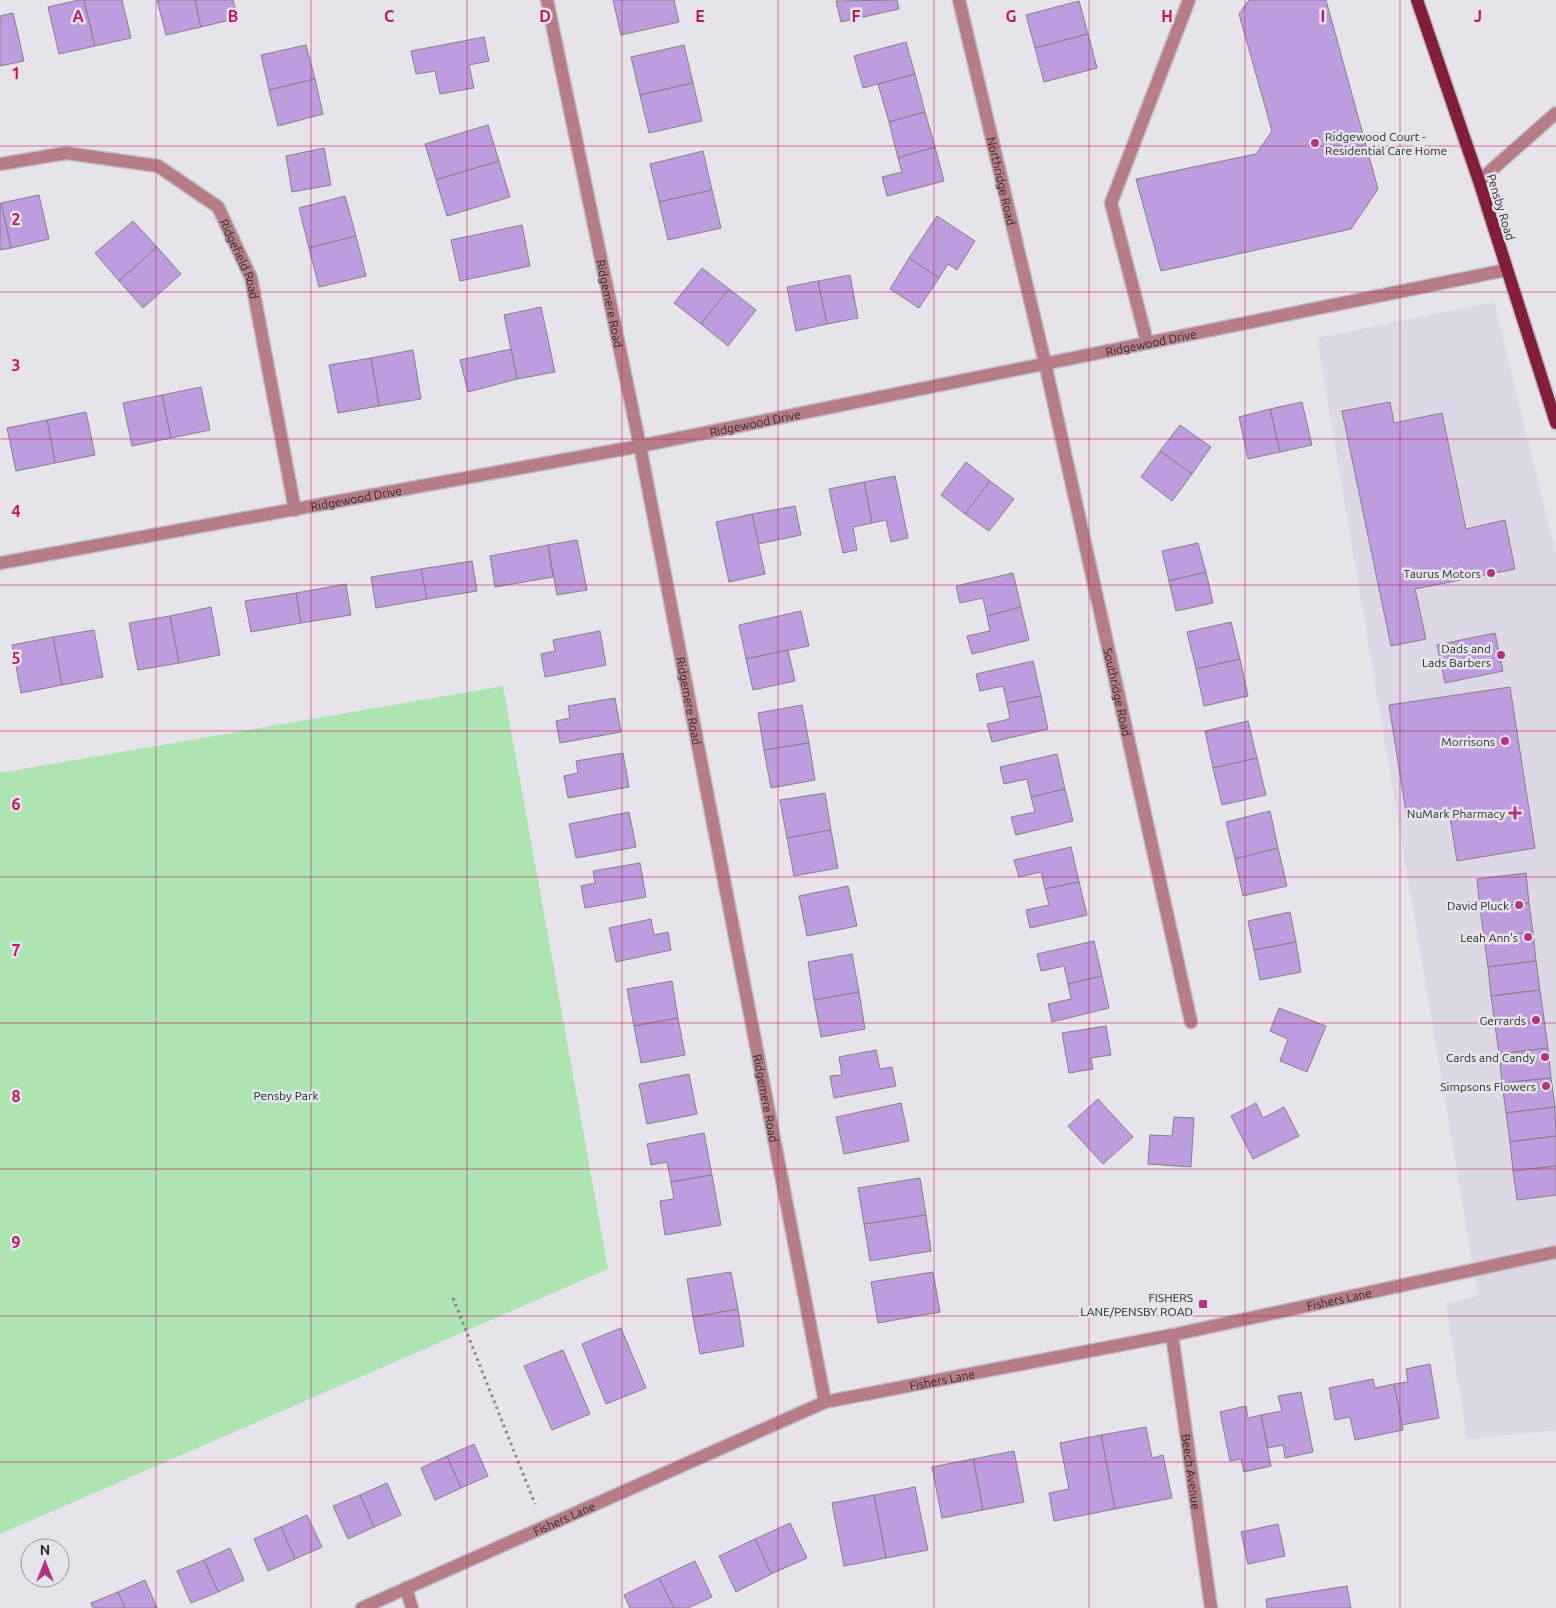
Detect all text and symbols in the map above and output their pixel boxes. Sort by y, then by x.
text: A [72,7,84,25]
text: B [228,7,238,25]
text: C [384,7,394,25]
text: D [539,7,551,25]
text: E [695,7,705,25]
text: F [852,7,861,25]
text: G [1005,7,1017,25]
text: H [1161,7,1173,25]
text: I [1321,7,1325,25]
text: J [1474,7,1482,25]
text: 1 [11,64,21,82]
place label: Ridgewood Court - Residential Care Home [1325,130,1447,157]
street label: Northridge Road [985,136,1019,226]
marker: Ridgewood Court - Residential Care Home [1309,137,1321,149]
street label: Pensby Road [1485,172,1517,242]
text: 2 [11,210,21,228]
street label: Ridgefield Road [218,217,261,300]
street label: Ridgemere Road [595,258,626,349]
street label: Ridgewood Drive [1104,327,1198,358]
text: 3 [11,356,21,374]
street label: Ridgewood Drive [708,407,802,438]
street label: Ridgewood Drive [309,483,403,513]
text: 4 [11,502,21,520]
place label: Taurus Motors [1404,567,1481,580]
marker: Taurus Motors [1485,567,1497,579]
place label: Dads and Lads Barbers [1422,642,1491,669]
street label: Southridge Road [1102,647,1134,737]
text: 5 [11,649,21,667]
marker: Dads and Lads Barbers [1495,649,1507,661]
street label: Ridgemere Road [674,655,704,746]
place label: Morrisons [1441,735,1495,748]
marker: Morrisons [1499,735,1511,747]
text: 6 [11,795,21,813]
place label: NuMark Pharmacy [1407,807,1505,820]
marker: NuMark Pharmacy [1509,807,1521,819]
place label: David Pluck [1447,899,1509,912]
marker: David Pluck [1513,899,1525,911]
place label: Leah Ann's [1460,931,1518,944]
marker: Leah Ann's [1522,931,1534,943]
text: 7 [11,941,21,959]
place label: Gerrards [1479,1014,1526,1027]
marker: Gerrards [1530,1014,1542,1026]
place label: Cards and Candy [1446,1051,1535,1064]
marker: Cards and Candy [1539,1051,1551,1063]
street label: Ridgemere Road [751,1053,781,1144]
place label: Simpsons Flowers [1440,1080,1536,1093]
marker: Simpsons Flowers [1540,1080,1552,1092]
text: 8 [11,1087,21,1105]
park label: Pensby Park [254,1089,319,1102]
text: 9 [11,1233,21,1251]
street label: Fishers Lane [1305,1286,1373,1312]
place label: FISHERS LANE/PENSBY ROAD [1080,1291,1193,1318]
marker: FISHERS LANE/PENSBY ROAD [1197,1298,1209,1310]
street label: Fishers Lane [908,1367,976,1392]
street label: Beech Avenue [1180,1433,1203,1510]
street label: Fishers Lane [531,1499,597,1538]
north arrow [20,1538,70,1588]
text: N [40,1542,50,1558]

